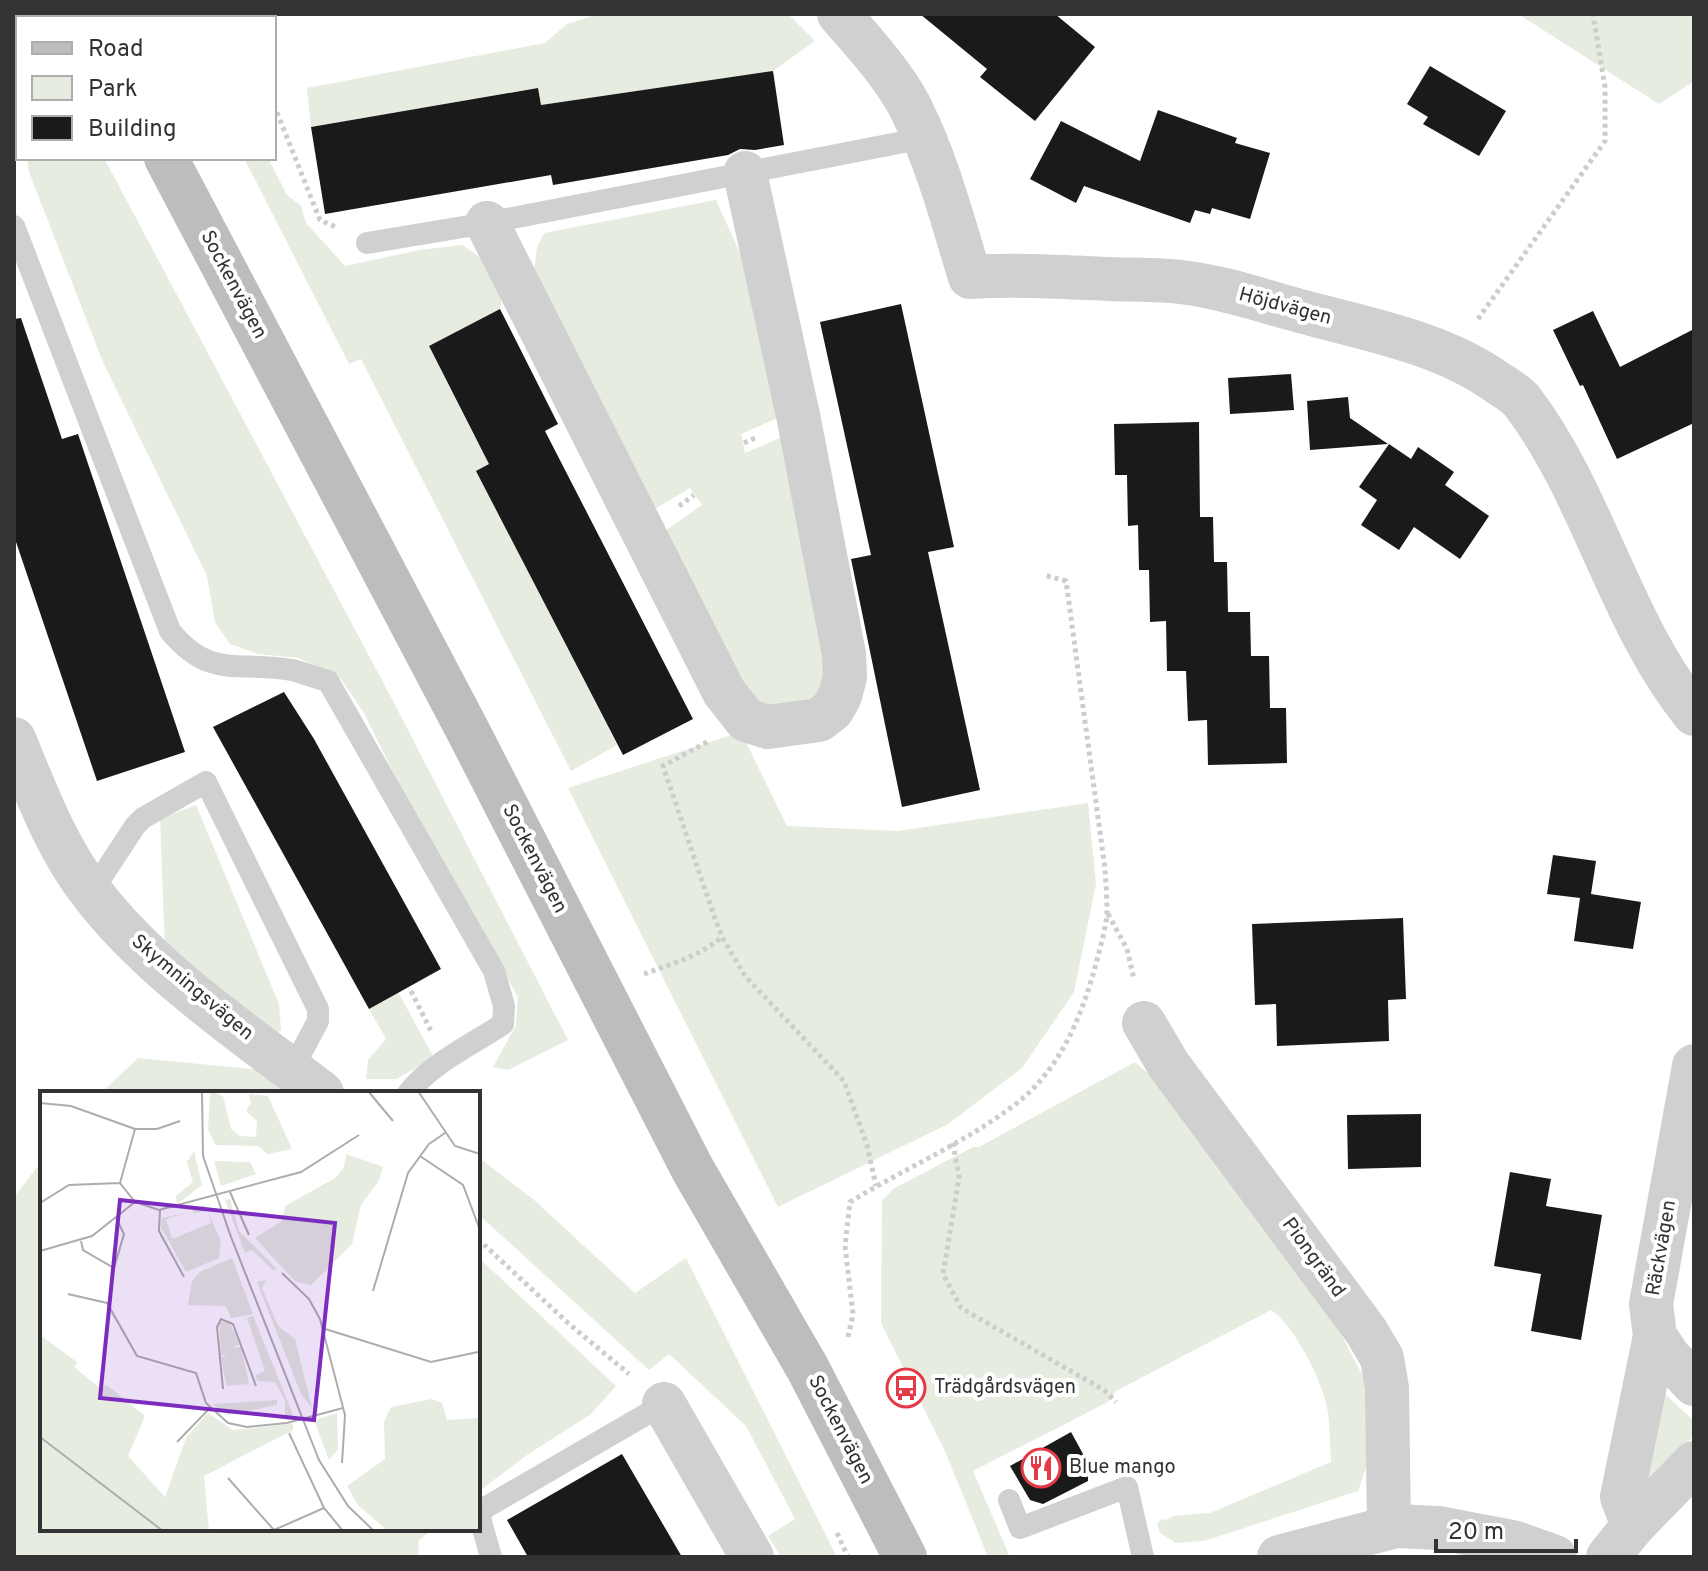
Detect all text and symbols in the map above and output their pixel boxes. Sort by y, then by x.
legend [16,16,276,160]
text: Road [88,35,144,65]
text: Park [88,75,138,105]
text: Building [88,115,177,145]
street label: Sockenvägen [194,226,272,344]
street label: Höjdvägen [1236,282,1334,332]
street label: Sockenvägen [495,800,573,918]
street label: Skymningsvägen [125,929,259,1047]
inset map [40,1091,480,1531]
street label: Räckvägen [1641,1198,1683,1298]
street label: Piongränd [1275,1213,1351,1303]
bus stop icon: Trädgårdsvägen [885,1367,927,1409]
street label: Sockenvägen [801,1371,879,1489]
place label: Trädgårdsvägen [934,1375,1076,1401]
restaurant icon: Blue mango [1020,1447,1062,1489]
place label: Blue mango [1069,1455,1176,1481]
scale bar [1436,1503,1576,1553]
text: 20 m [1448,1518,1504,1548]

